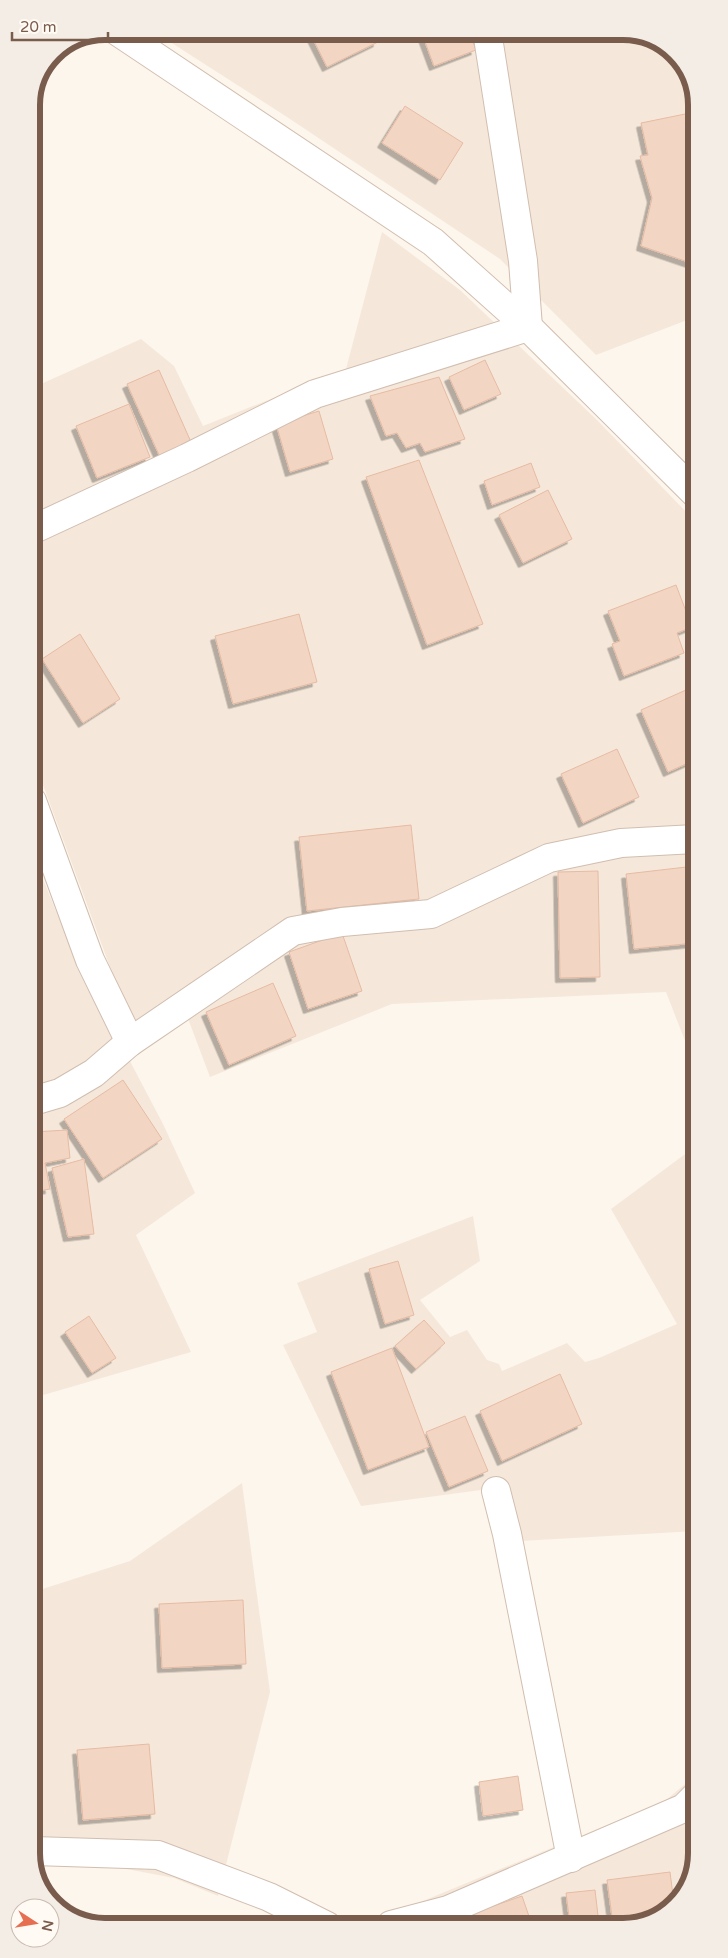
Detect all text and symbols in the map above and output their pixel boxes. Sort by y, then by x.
scale bar [12,10,109,42]
text: 20 m [20,18,57,36]
north arrow [10,1898,60,1948]
text: N [38,1918,57,1933]

